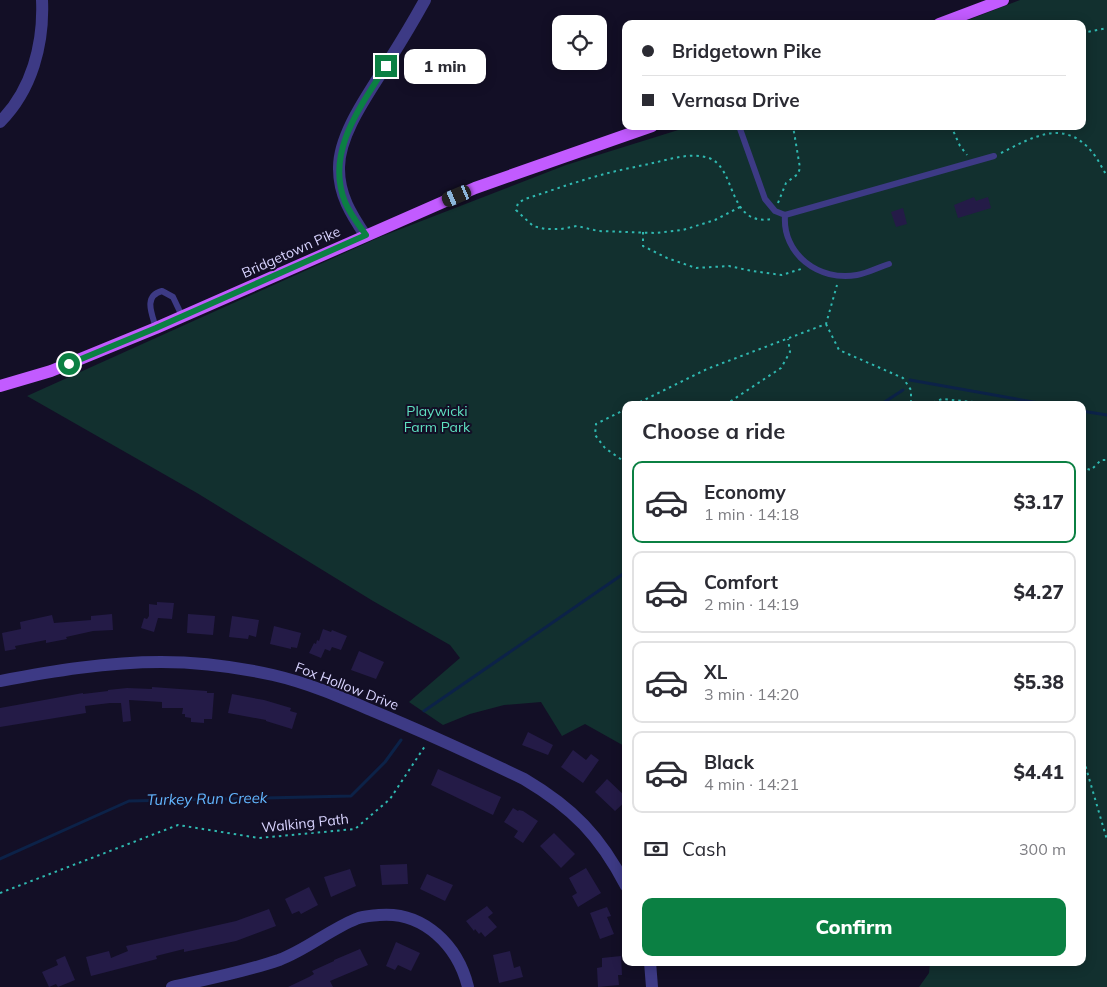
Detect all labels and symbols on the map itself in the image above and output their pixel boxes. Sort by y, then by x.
callout: 1 min [404,48,486,84]
route end [375,55,397,77]
car [440,183,473,209]
street label: Bridgetown Pike [239,222,343,282]
route start [58,353,80,375]
park label: Playwicki Farm Park [404,402,471,436]
street label: Fox Hollow Drive [293,658,401,714]
water label: Turkey Run Creek [146,788,269,809]
street label: Walking Path [260,809,350,837]

